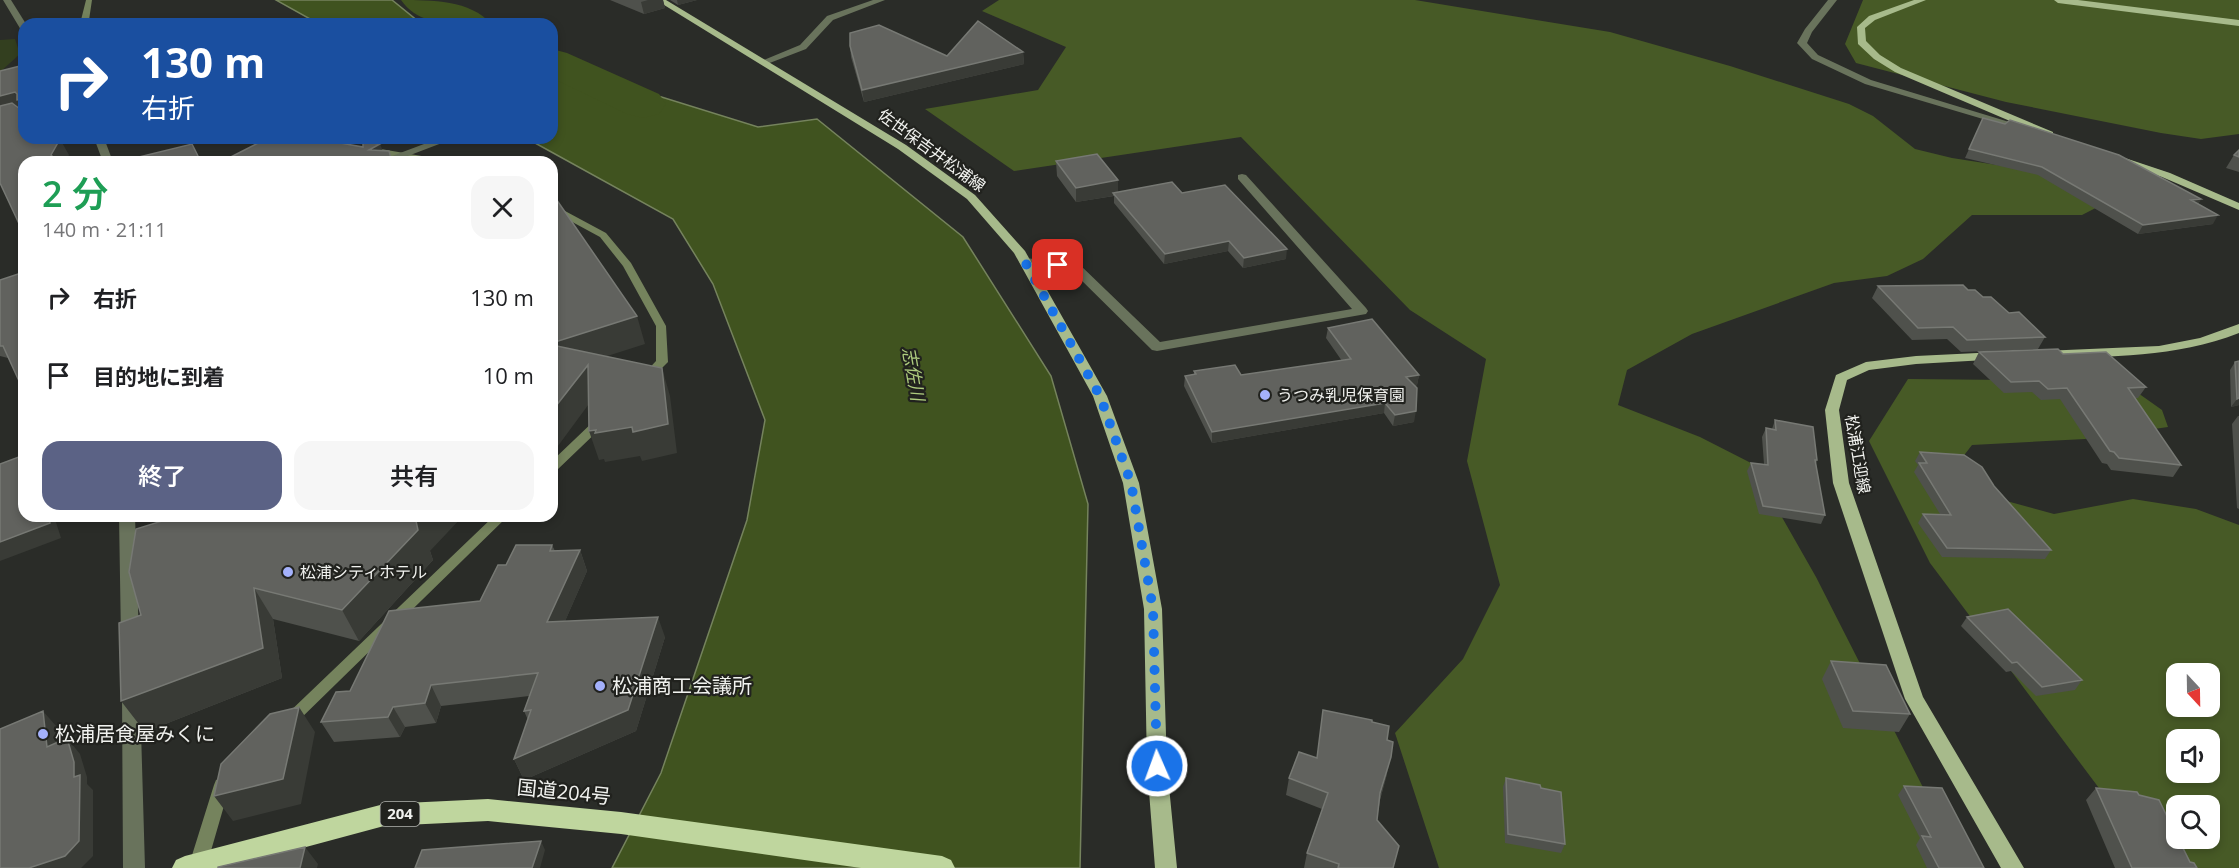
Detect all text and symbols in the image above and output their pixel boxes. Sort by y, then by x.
text: 130 m [141,33,265,90]
icon: right [42,42,120,120]
text: 右折 [141,89,195,126]
street label: 佐世保吉井松浦線 [874,103,990,197]
text: 2 分 [42,169,108,218]
button: close [471,176,534,239]
text: 140 m · 21:11 [42,216,167,243]
pin [1032,239,1083,290]
icon: arrive [1041,248,1074,281]
icon: right [42,281,75,314]
text: 130 m [470,282,534,312]
text: 右折 [93,283,137,313]
water label: 志佐川 [897,345,931,404]
icon: arrive [42,359,75,392]
text: 10 m [483,360,534,390]
text: 目的地に到着 [93,361,225,391]
place label: うつみ乳児保育園 [1277,384,1405,406]
marker: うつみ乳児保育園 [1258,388,1272,402]
street label: 松浦江迎線 [1840,413,1876,495]
button: 終了 [42,441,282,510]
button: 共有 [294,441,534,510]
place label: 松浦シティホテル [300,561,427,583]
marker: 松浦シティホテル [281,565,295,579]
north arrow [2166,663,2220,717]
map controls [2166,663,2220,849]
place label: 松浦商工会議所 [612,672,752,699]
marker: 松浦商工会議所 [593,679,607,693]
place label: 松浦居食屋みくに [55,720,215,747]
marker: 松浦居食屋みくに [36,727,50,741]
button: sound [2166,729,2220,783]
position arrow [1125,734,1189,798]
street label: 国道204号 [516,773,612,810]
button: search [2166,795,2220,849]
road number: 204 [380,802,420,826]

